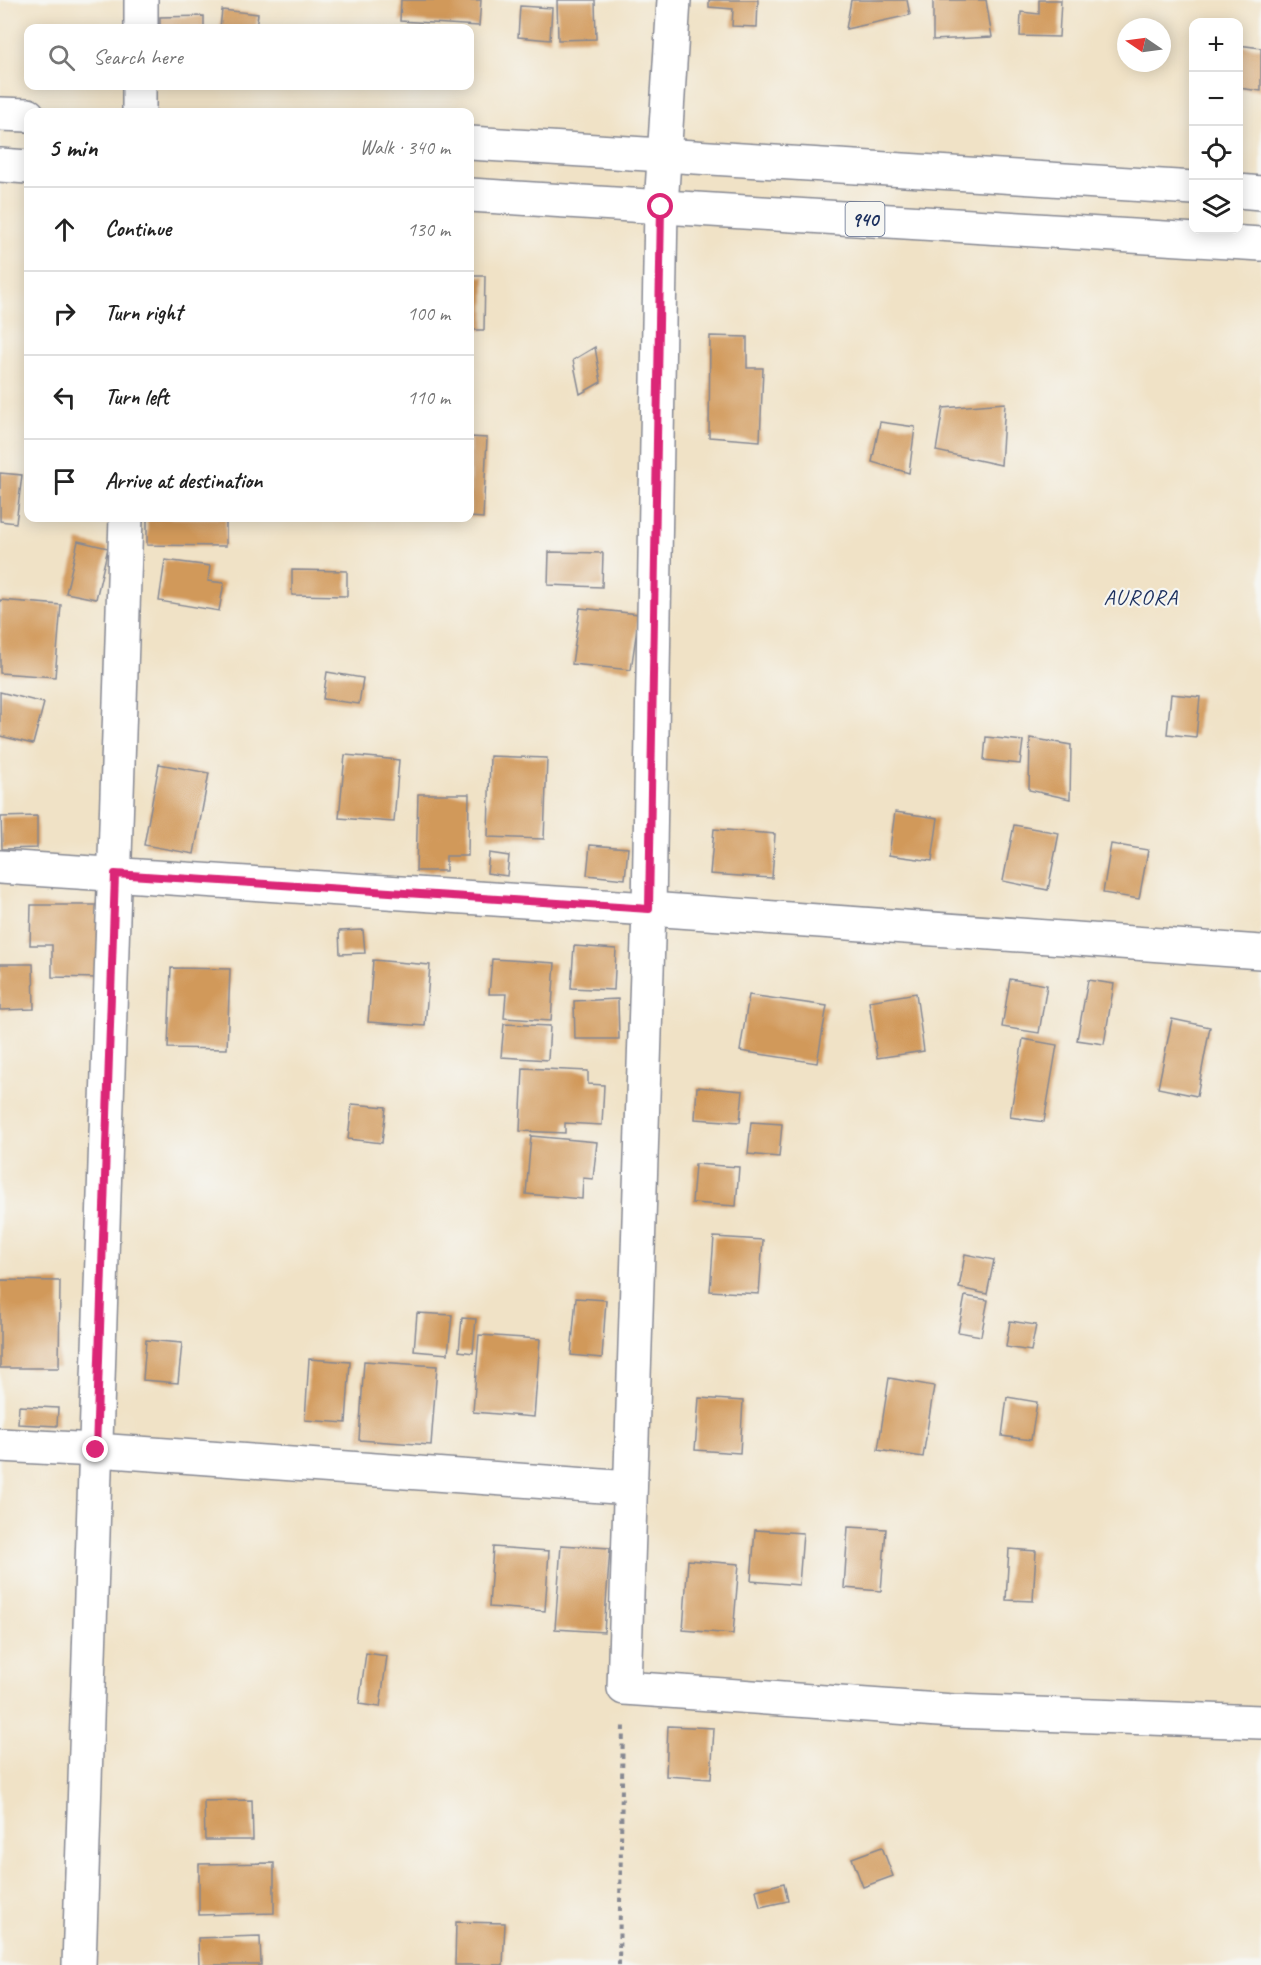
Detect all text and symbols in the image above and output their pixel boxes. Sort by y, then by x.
north arrow [1117,18,1171,72]
map controls [1189,18,1243,234]
button: + [1189,18,1243,72]
search box [24,24,474,90]
icon: search [45,41,78,74]
text: Search here [93,43,183,71]
button: − [1189,72,1243,126]
button: locate [1189,126,1243,180]
text: 5 min [48,131,97,164]
text: Walk · 340 m [360,135,450,160]
button: layers [1189,180,1243,234]
route start [647,193,673,219]
road number: 940 [846,202,884,236]
icon: ahead [48,213,81,246]
text: Continue [105,215,171,243]
text: 130 m [407,217,450,242]
icon: right [48,297,81,330]
text: Turn right [105,299,182,327]
text: 100 m [407,301,450,326]
icon: left [48,381,81,414]
text: Turn left [105,383,169,411]
text: 110 m [407,385,450,410]
icon: arrive [48,465,81,498]
text: Arrive at destination [105,467,262,495]
district label: AURORA [1103,583,1179,611]
route end [82,1436,108,1462]

